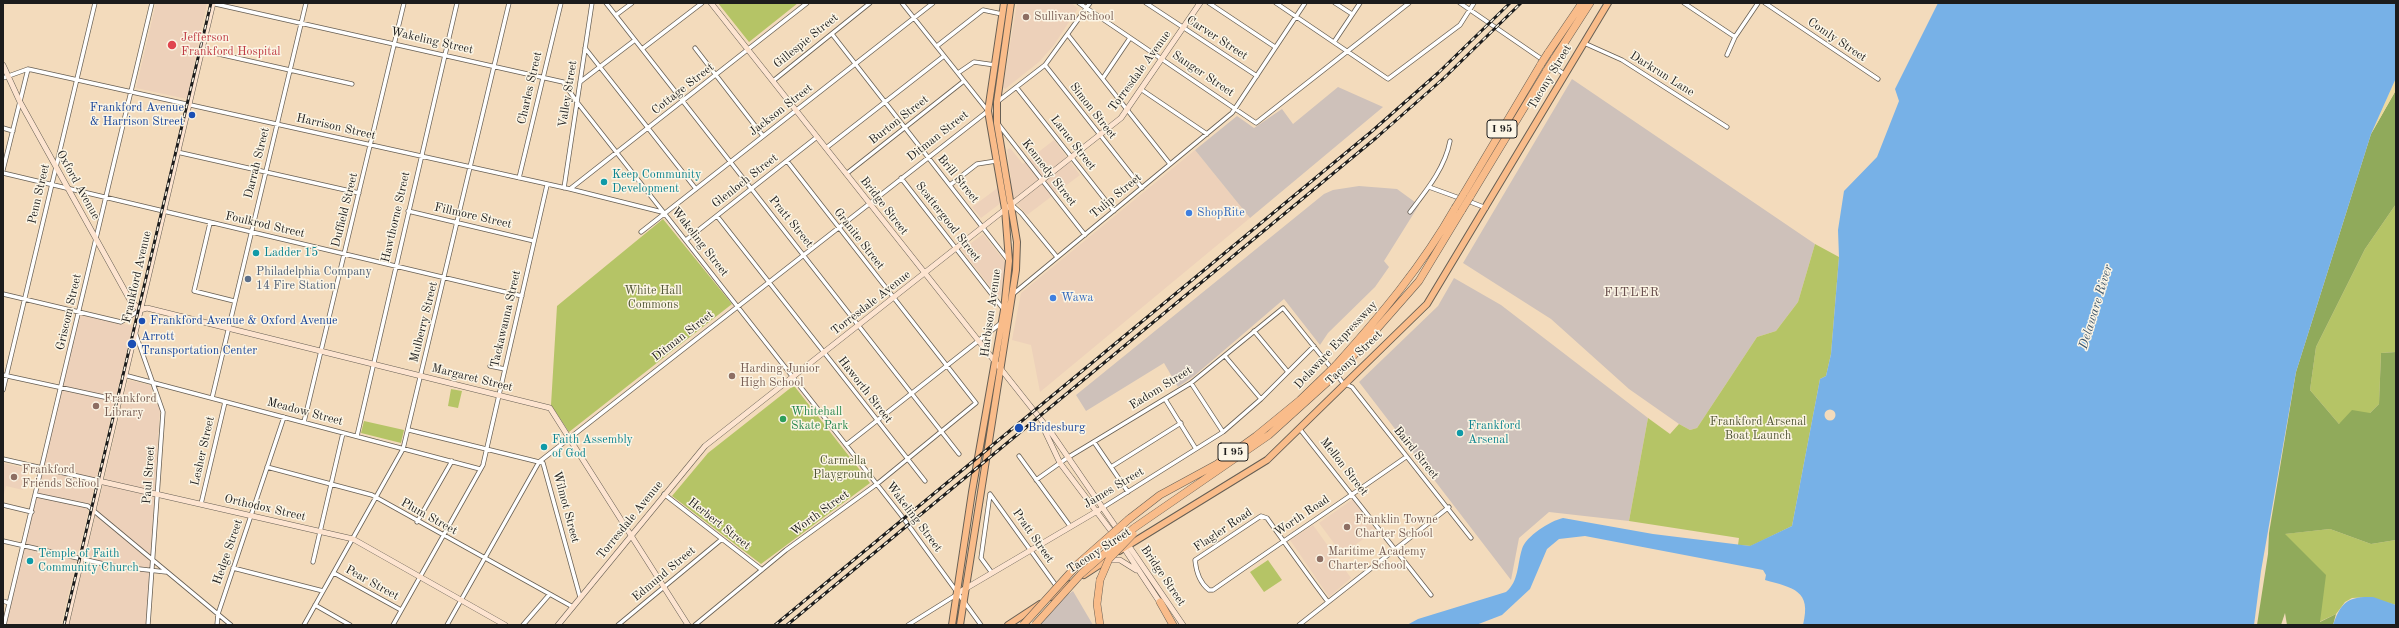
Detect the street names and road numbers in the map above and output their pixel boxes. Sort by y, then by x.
street label: Gillespie Street [771,10,841,72]
street label: Carver Street [1184,13,1250,63]
street label: Comly Street [1805,15,1869,65]
street label: Wakeling Street [389,25,475,57]
street label: Torresdale Avenue [1106,28,1174,114]
street label: Tacony Street [1525,42,1575,112]
street label: Sanger Street [1169,48,1237,100]
street label: Darkrun Lane [1627,48,1697,100]
street label: Charles Street [515,50,545,126]
street label: Valley Street [556,59,580,129]
street label: Cottage Street [649,60,717,118]
street label: Simon Street [1066,80,1120,142]
street label: Jackson Street [746,81,816,139]
street label: Burton Street [866,92,932,148]
street label: Ditman Street [904,108,972,164]
street label: Harrison Street [295,111,377,143]
street label: Larue Street [1047,113,1099,173]
road number: I 95 [1487,120,1517,138]
street label: Darrah Street [241,126,273,200]
street label: Kennedy Street [1018,137,1080,209]
street label: Oxford Avenue [53,148,103,222]
street label: Glenloch Street [709,151,781,211]
street label: Brill Street [934,152,982,206]
street label: Penn Street [25,163,53,225]
street label: Hawthorne Street [379,170,413,264]
street label: Tulip Street [1087,170,1145,222]
street label: Duffield Street [329,171,361,249]
street label: Bridge Street [857,174,911,238]
street label: Scattergood Street [912,179,984,265]
street label: Pratt Street [766,193,816,251]
street label: Fillmore Street [433,200,513,232]
street label: Wakeling Street [668,204,732,280]
street label: Granite Street [831,205,887,273]
street label: Foulkrod Street [224,209,306,241]
street label: Frankford Avenue [119,229,155,325]
street label: Torresdale Avenue [828,268,914,338]
street label: Harbison Avenue [978,268,1004,358]
street label: Tackawanna Street [488,269,524,369]
street label: Griscom Street [53,272,85,352]
street label: Mulberry Street [407,280,441,364]
street label: Delaware Expressway [1292,298,1380,392]
street label: Ditman Street [649,308,717,364]
street label: Tacony Street [1323,327,1385,389]
street label: Haworth Street [835,354,895,426]
street label: Margaret Street [430,361,514,395]
street label: Eadom Street [1127,363,1195,413]
street label: Meadow Street [265,395,345,429]
street label: Lesher Street [188,415,218,487]
street label: Baird Street [1390,424,1442,482]
street label: Mellon Street [1317,435,1371,499]
road number: I 95 [1218,443,1248,461]
street label: Paul Street [140,445,158,505]
street label: James Street [1081,464,1147,512]
street label: Wilmot Street [550,470,582,544]
street label: Torresdale Avenue [594,478,666,562]
street label: Wakeling Street [883,479,945,555]
street label: Worth Street [788,487,852,539]
street label: Orthodox Street [223,492,307,524]
street label: Worth Road [1272,492,1332,540]
street label: Herbert Street [685,495,753,553]
street label: Plum Street [398,496,460,538]
street label: Flagler Road [1191,505,1255,555]
street label: Pratt Street [1009,506,1057,566]
street label: Hedge Street [210,517,246,587]
street label: Tacony Street [1064,525,1134,577]
street label: Edmund Street [629,543,699,605]
street label: Bridge Street [1137,543,1189,609]
street label: Pear Street [343,562,401,604]

